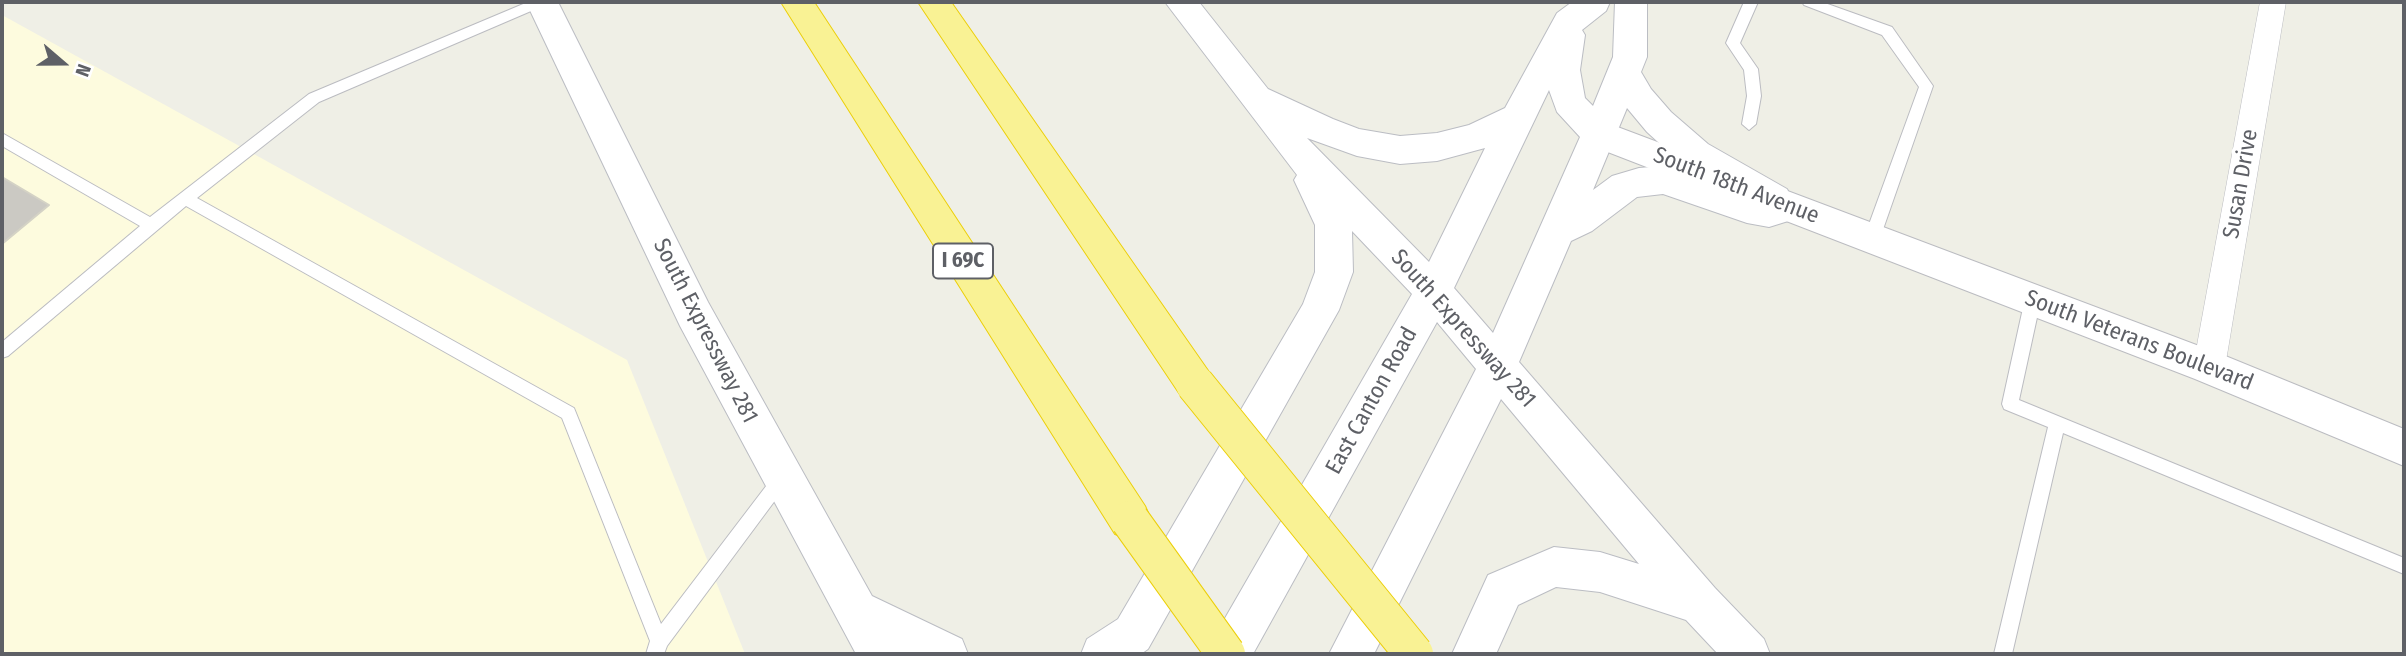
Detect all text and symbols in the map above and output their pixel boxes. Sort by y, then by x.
north arrow [28,28,98,98]
text: N [70,61,96,80]
street label: Susan Drive [2218,127,2264,241]
street label: South 18th Avenue [1649,142,1823,230]
street label: South Expressway 281 [647,234,763,428]
road number: I 69C [933,244,993,278]
street label: South Expressway 281 [1385,244,1541,414]
street label: South Veterans Boulevard [2021,285,2257,397]
street label: East Canton Road [1320,323,1424,479]

